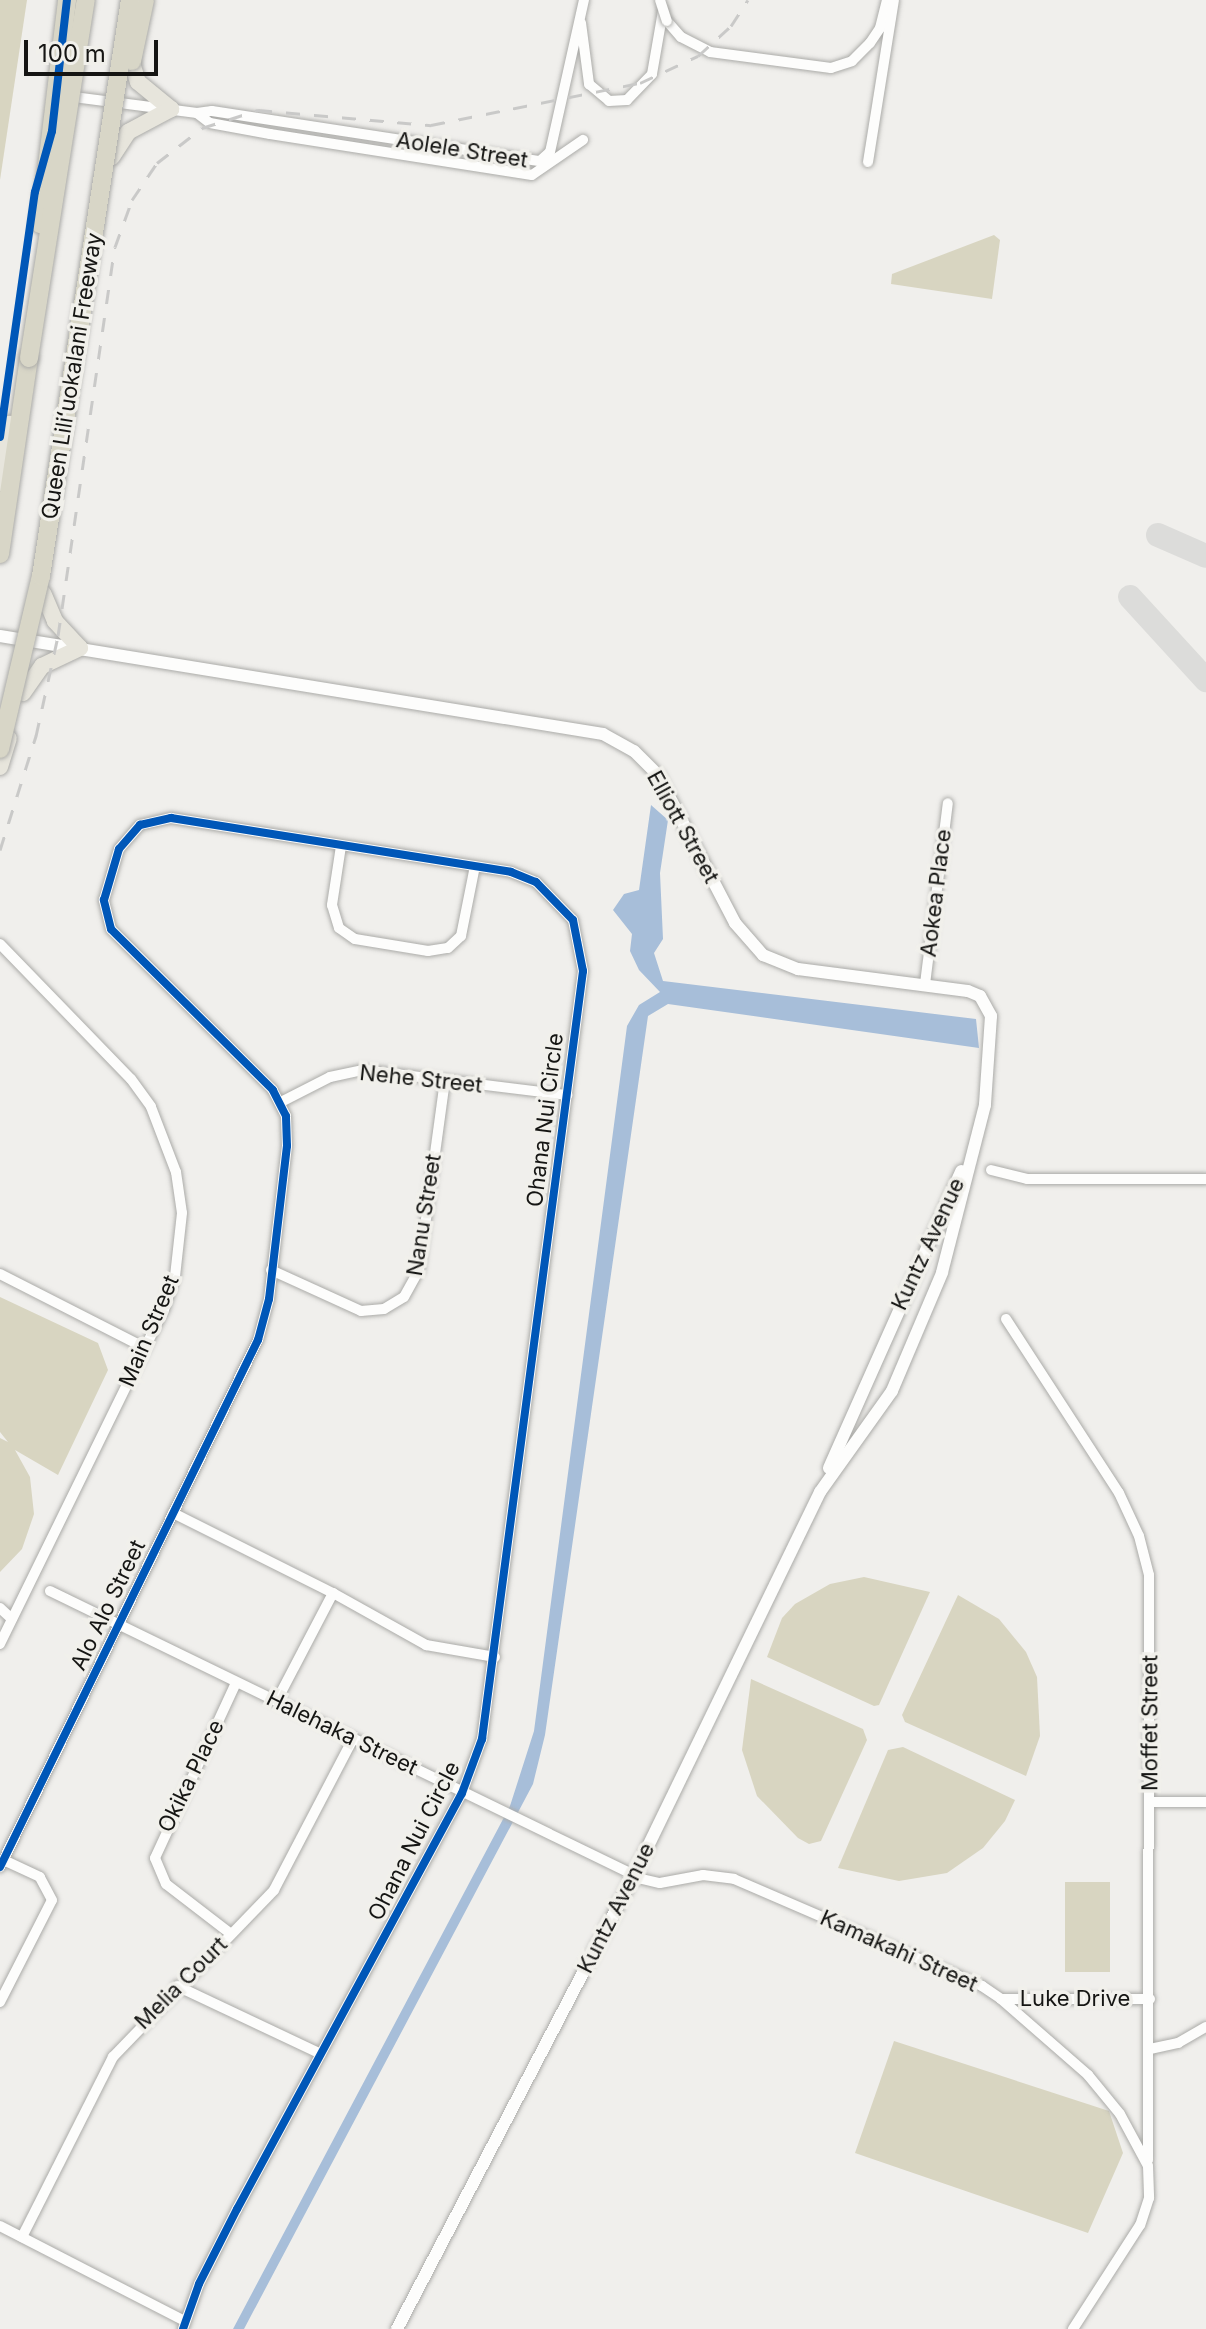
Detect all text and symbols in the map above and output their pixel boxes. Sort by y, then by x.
scale bar [28,24,162,74]
text: 100 m [38,39,106,68]
street label: Aolele Street [394,127,530,173]
street label: Queen Liliʻuokalani Freeway [36,231,108,521]
street label: Elliott Street [641,766,725,888]
street label: Aokea Place [915,828,957,958]
street label: Ohana Nui Circle [521,1032,569,1208]
street label: Nehe Street [358,1059,484,1099]
street label: Nanu Street [401,1152,447,1278]
street label: Kuntz Avenue [886,1174,970,1314]
street label: Main Street [114,1271,184,1391]
street label: Alo Alo Street [65,1535,151,1675]
street label: Moffet Street [1137,1655,1163,1791]
street label: Halehaka Street [262,1685,422,1781]
street label: Okika Place [152,1715,230,1837]
street label: Ohana Nui Circle [363,1757,465,1925]
street label: Kuntz Avenue [572,1838,660,1978]
street label: Kamakahi Street [816,1904,982,1998]
street label: Melia Court [129,1931,233,2035]
street label: Luke Drive [1020,1986,1130,2012]

